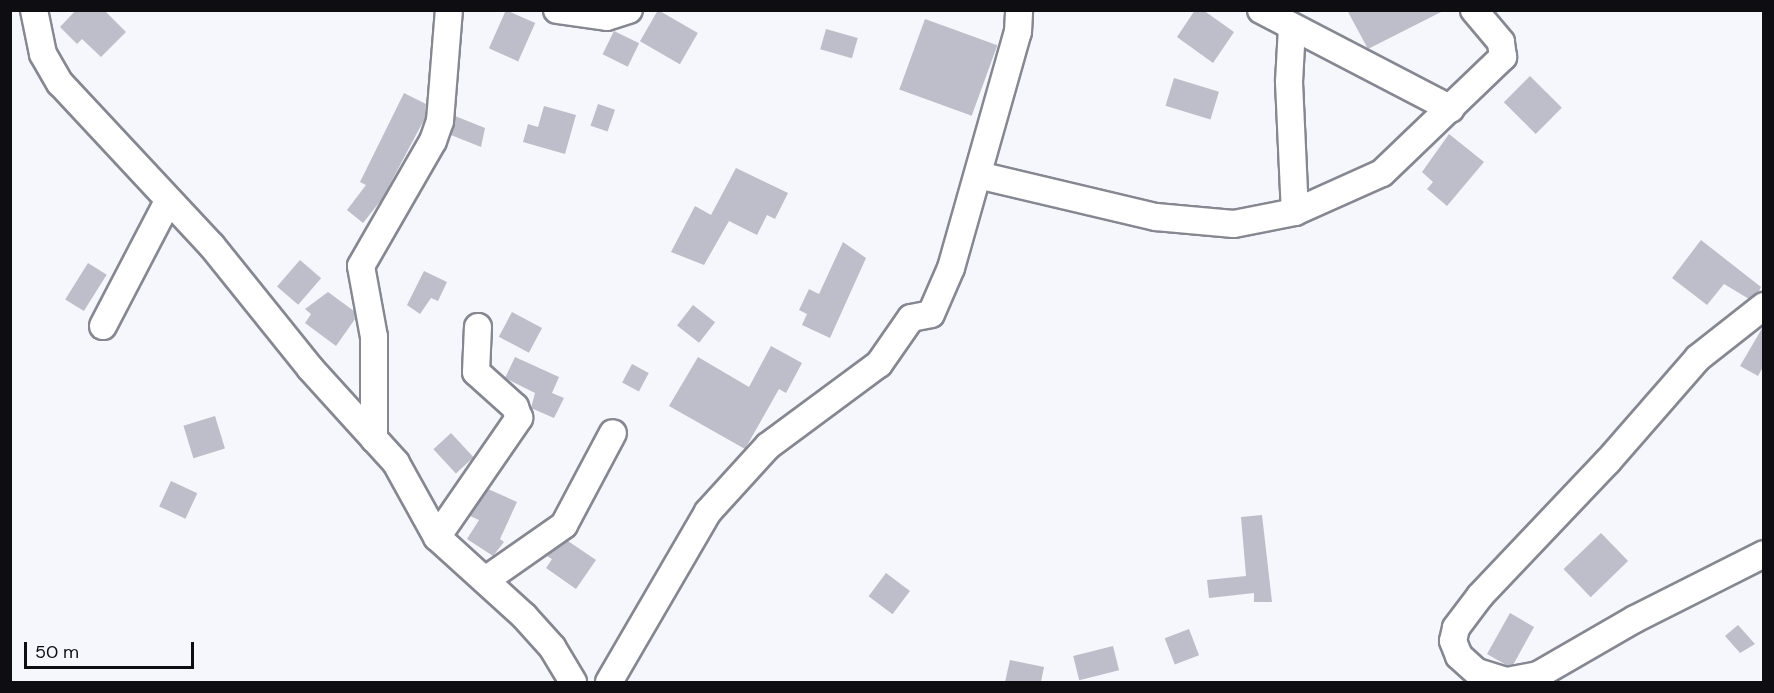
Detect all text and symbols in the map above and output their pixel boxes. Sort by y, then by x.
scale bar [27,630,196,668]
text: 50 m [35,640,79,664]

